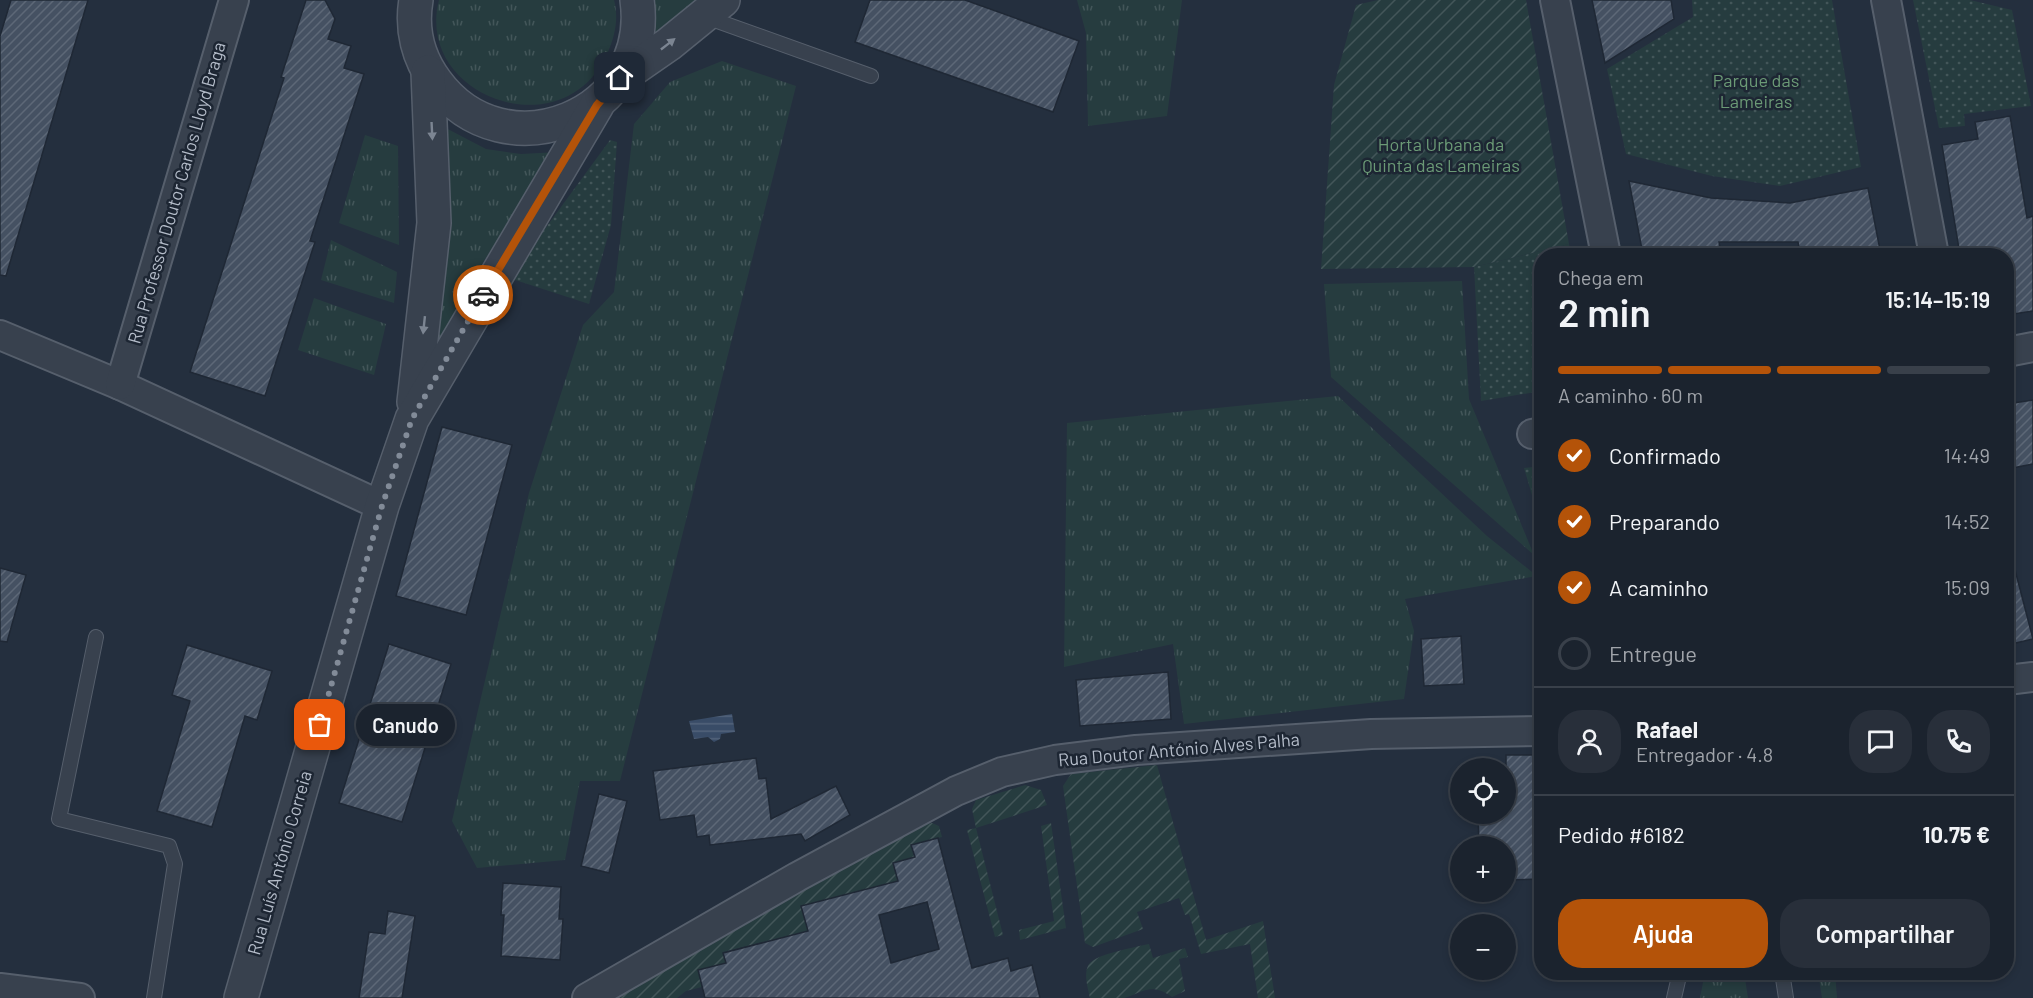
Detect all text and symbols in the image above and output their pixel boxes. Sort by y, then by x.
one-way arrow [660,38,676,51]
street label: Rua Professor Doutor Carlos Lloyd Braga [122,39,230,346]
pin [594,52,645,103]
icon: home [603,61,636,94]
park label: Parque das Lameiras [1713,69,1799,112]
one-way arrow [427,121,436,140]
park label: Horta Urbana da Quinta das Lameiras [1362,133,1520,176]
courier [453,265,513,325]
text: Chega em [1558,265,1644,289]
icon: car [467,279,500,312]
text: 15:14–15:19 [1885,286,1990,312]
text: 2 min [1558,288,1651,335]
one-way arrow [420,316,429,335]
text: A caminho · 60 m [1558,383,1703,407]
icon: check [1558,439,1591,472]
text: Confirmado [1609,442,1721,468]
text: 14:49 [1944,443,1990,467]
icon: check [1558,505,1591,538]
text: Preparando [1609,508,1720,534]
text: 14:52 [1944,509,1990,533]
icon: check [1558,571,1591,604]
text: A caminho [1609,574,1709,600]
text: 15:09 [1944,575,1990,599]
text: Entregue [1609,640,1697,666]
pin [294,699,345,750]
callout: Canudo [356,704,455,746]
icon: bag [303,708,336,741]
button: person [1558,710,1621,773]
button: chat [1849,710,1912,773]
button: phone [1927,710,1990,773]
text: Canudo [372,713,439,737]
text: Rafael [1636,716,1698,742]
street label: Rua Doutor António Alves Palha [1057,727,1301,771]
text: Entregador · 4.8 [1636,742,1773,766]
map controls [1450,758,1516,980]
button: locate [1450,758,1516,824]
street label: Rua Luís António Correia [242,768,316,957]
text: Pedido #6182 [1558,821,1685,847]
text: 10.75 € [1923,821,1990,847]
button: + [1450,836,1516,902]
button: Ajuda [1558,899,1768,968]
button: Compartilhar [1780,899,1990,968]
button: − [1450,914,1516,980]

